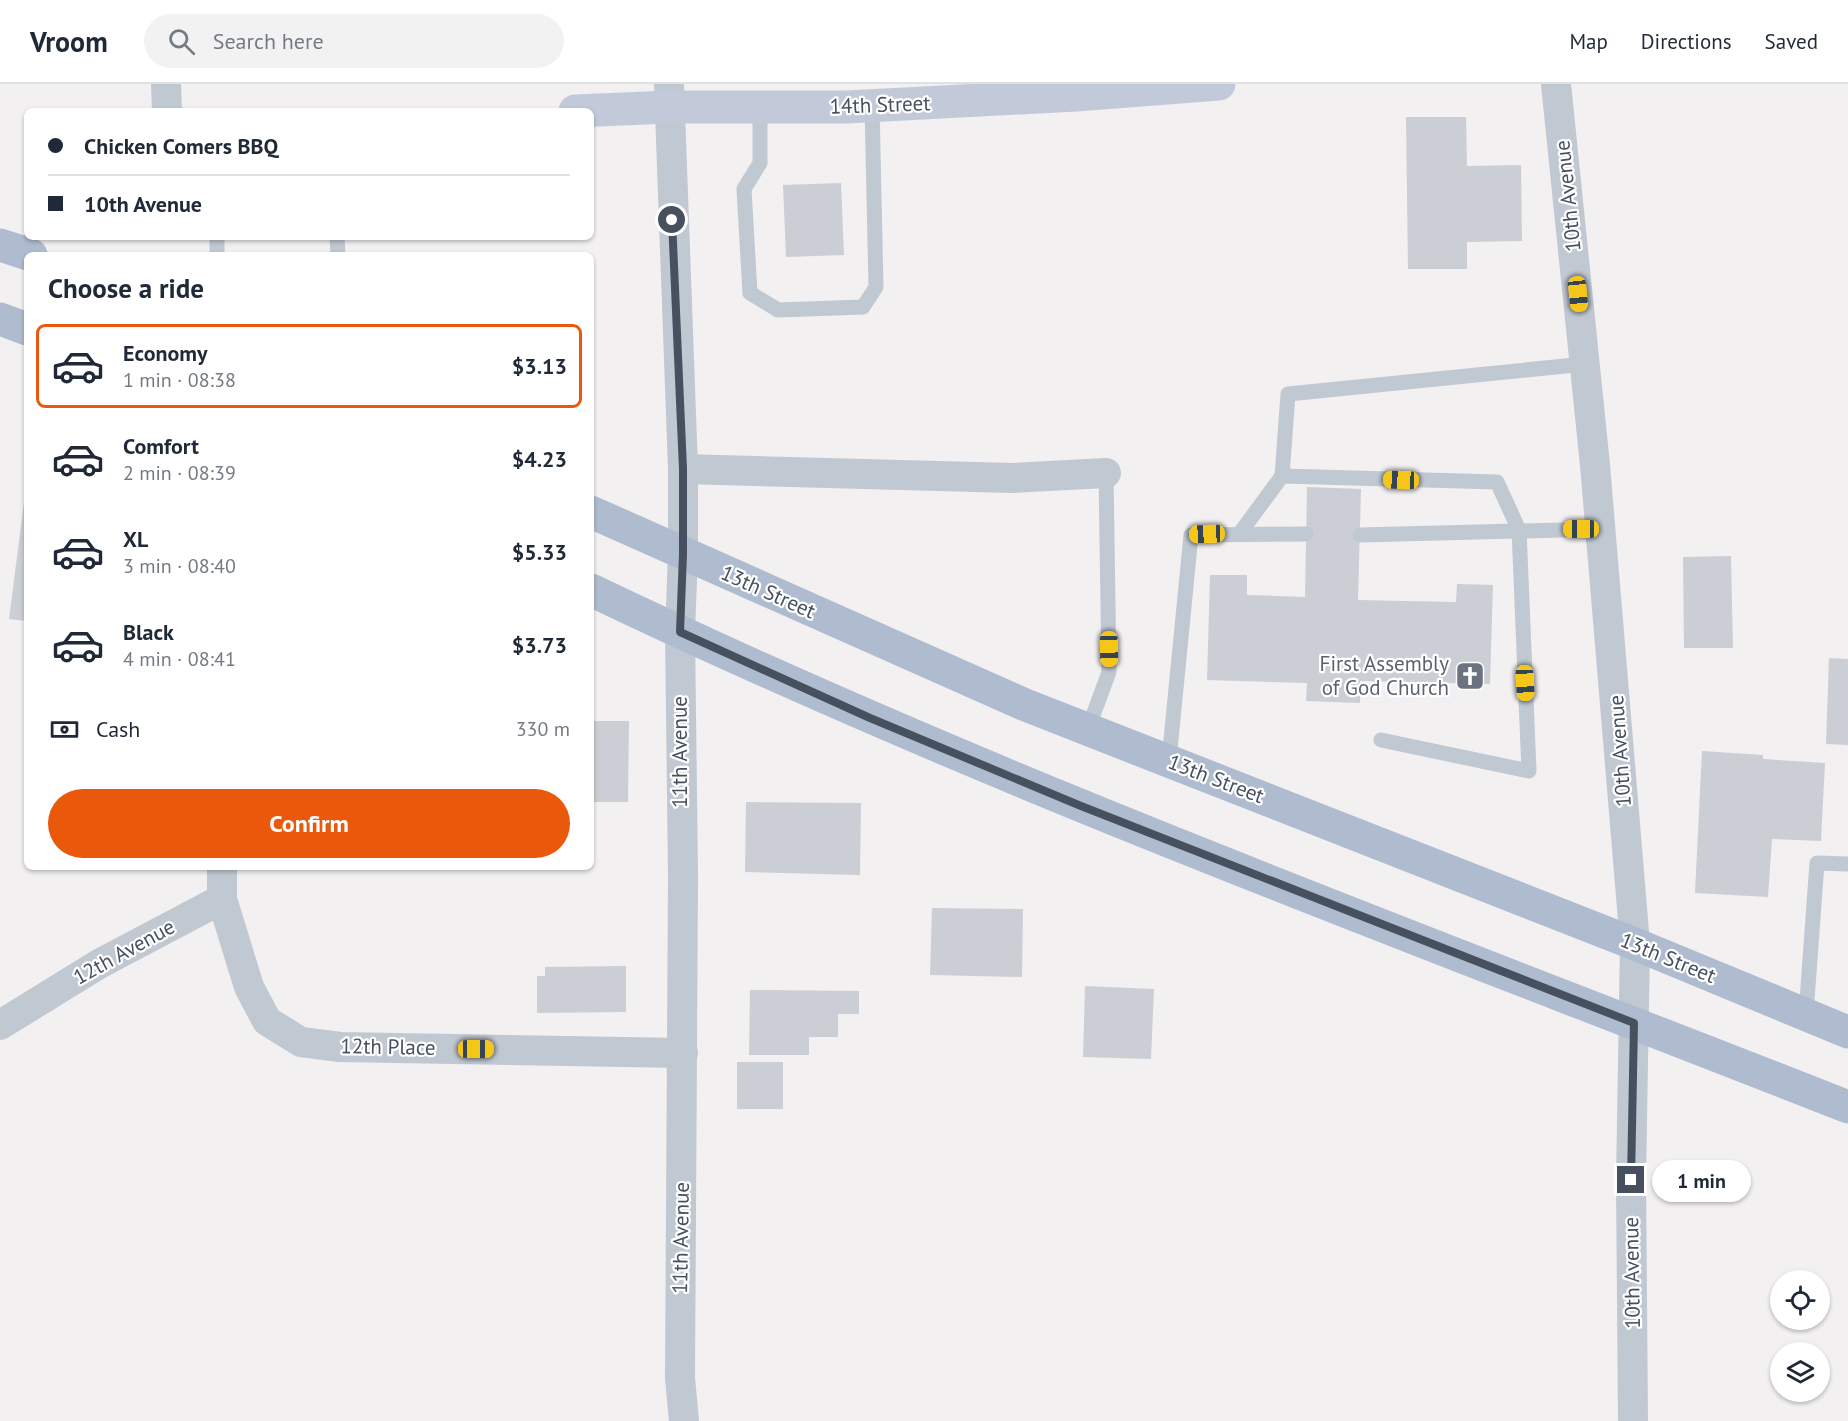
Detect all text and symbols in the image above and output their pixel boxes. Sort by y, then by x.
search box [144,14,564,68]
text: Vroom [30,23,108,60]
icon: search [165,25,198,58]
text: Search here [213,27,324,55]
text: Map [1569,28,1608,55]
text: Directions [1641,28,1732,55]
text: Saved [1765,28,1818,55]
street label: 14th Street [829,89,931,120]
text: Chicken Comers BBQ [84,132,278,160]
street label: 10th Avenue [1548,139,1587,253]
text: 10th Avenue [84,190,202,218]
route start [658,206,685,233]
text: Choose a ride [48,271,204,305]
car [1567,275,1589,313]
icon: car [51,339,105,393]
text: Economy [123,339,207,367]
text: $3.13 [512,352,567,380]
text: 1 min · 08:38 [123,367,236,393]
icon: car [51,432,105,486]
text: Comfort [123,432,199,460]
text: $4.23 [512,445,567,473]
text: 2 min · 08:39 [123,460,236,486]
car [1383,470,1419,490]
car [1563,520,1599,538]
car [1189,524,1225,544]
icon: car [51,525,105,579]
text: XL [123,525,148,553]
text: $5.33 [512,538,567,566]
text: 3 min · 08:40 [123,553,236,579]
street label: 13th Street [717,559,820,624]
icon: car [51,618,105,672]
text: Black [123,618,174,646]
text: $3.73 [512,631,567,659]
car [1100,631,1118,667]
text: 4 min · 08:41 [123,646,236,672]
place label: First Assembly of God Church [1320,650,1449,701]
church icon: First Assembly of God Church [1454,660,1486,692]
car [1515,665,1535,701]
street label: 10th Avenue [1602,694,1637,808]
street label: 11th Avenue [666,696,693,808]
icon: cash [48,713,81,746]
text: Cash [96,715,140,743]
text: 330 m [516,716,570,742]
street label: 13th Street [1164,748,1268,809]
button: Confirm [48,789,570,858]
street label: 12th Avenue [68,913,179,991]
street label: 13th Street [1616,926,1720,989]
street label: 12th Place [340,1032,436,1061]
car [458,1040,494,1058]
callout: 1 min [1652,1159,1751,1201]
route end [1617,1166,1644,1193]
text: 1 min [1677,1168,1726,1194]
street label: 11th Avenue [666,1182,695,1294]
street label: 10th Avenue [1617,1217,1646,1329]
map controls [1770,1270,1830,1402]
button: locate [1770,1270,1830,1330]
button: layers [1770,1342,1830,1402]

